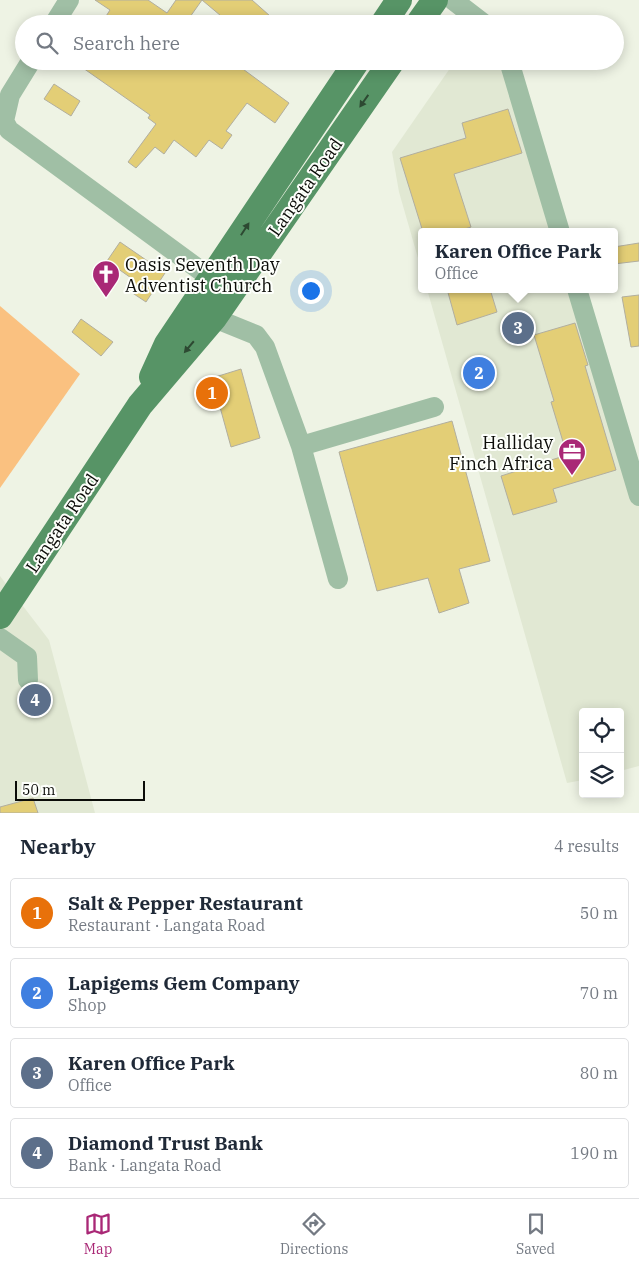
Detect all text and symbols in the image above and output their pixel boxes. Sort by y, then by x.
search box [15,15,624,70]
icon: search [33,29,61,57]
text: Search here [73,31,180,55]
one-way arrow [359,94,369,108]
street label: Langata Road [263,133,347,241]
one-way arrow [240,222,250,235]
popup [418,228,618,293]
text: Karen Office Park [435,239,601,263]
place label: Oasis Seventh Day Adventist Church [125,253,280,297]
church icon: Oasis Seventh Day Adventist Church [91,259,121,298]
text: Office [435,263,478,283]
your location [298,278,324,304]
pin: 3 [502,309,534,347]
one-way arrow [183,341,195,353]
pin: 2 [463,354,495,392]
pin: 1 [196,374,228,412]
place label: Halliday Finch Africa [449,431,553,475]
office icon: Halliday Finch Africa [557,437,587,476]
street label: Langata Road [20,469,104,577]
pin: 4 [19,681,51,719]
map controls [579,708,624,798]
button: locate [579,708,624,753]
button: layers [579,753,624,798]
scale bar [15,778,145,801]
text: 50 m [22,781,55,799]
text: Nearby [20,832,96,860]
text: 4 results [554,836,619,856]
text: Salt & Pepper Restaurant [68,891,303,915]
text: 1 [32,903,42,923]
text: 50 m [580,903,618,923]
text: Restaurant · Langata Road [68,915,265,935]
text: Lapigems Gem Company [68,971,300,995]
text: 2 [32,983,42,1003]
text: 70 m [580,983,618,1003]
text: Shop [68,995,106,1015]
text: Karen Office Park [68,1051,235,1075]
text: 3 [32,1063,42,1083]
text: 80 m [580,1063,618,1083]
text: Office [68,1075,112,1095]
text: Diamond Trust Bank [68,1131,263,1155]
text: 4 [32,1143,42,1163]
text: 190 m [570,1143,618,1163]
text: Bank · Langata Road [68,1155,222,1175]
tab: Map [84,1210,112,1258]
tab: Directions [280,1210,348,1258]
tab: Saved [516,1210,555,1258]

